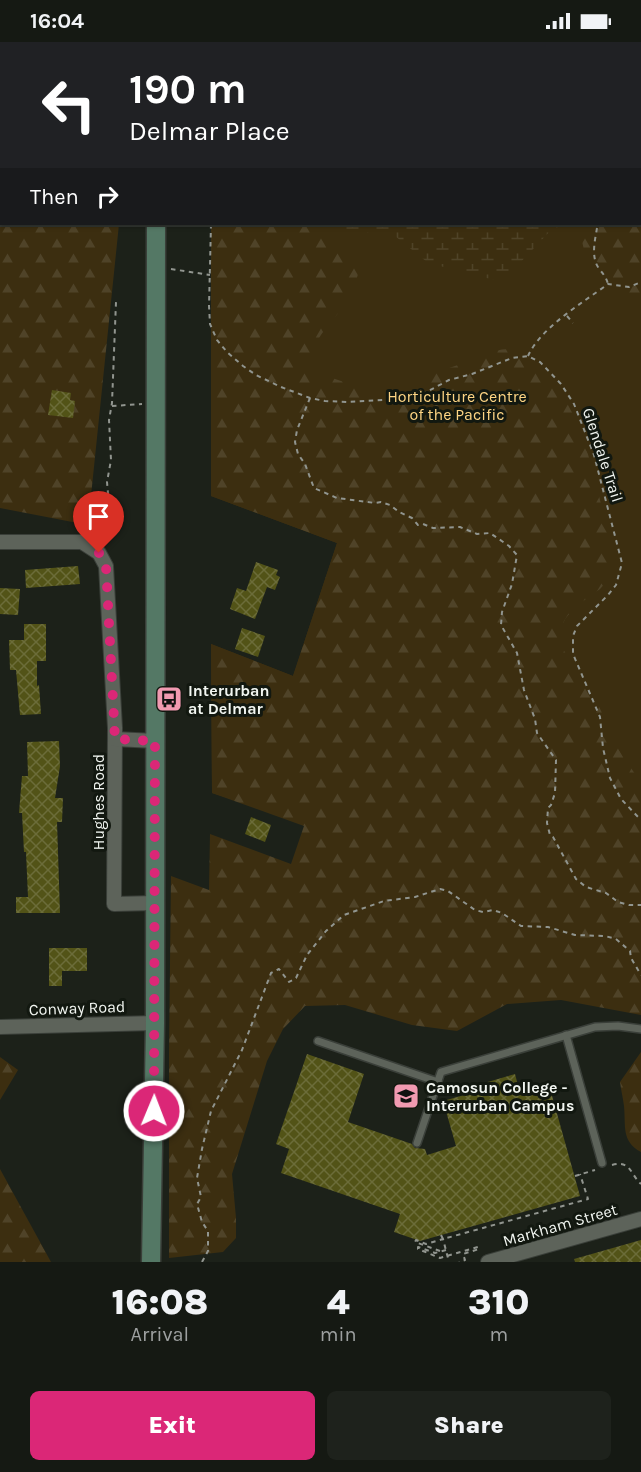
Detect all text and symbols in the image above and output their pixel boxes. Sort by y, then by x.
text: 16:04 [30,8,84,34]
text: 190 m [129,64,247,114]
icon: left [30,66,108,144]
text: Delmar Place [129,115,290,147]
icon: right [91,180,124,213]
text: Then [30,184,79,210]
park label: Horticulture Centre of the Pacific [387,387,527,424]
street label: Glendale Trail [579,405,627,505]
pin [73,491,124,553]
icon: arrive [82,500,115,533]
place label: Interurban at Delmar [188,681,269,718]
bus stop icon: Interurban at Delmar [154,684,184,714]
street label: Hughes Road [89,754,108,850]
street label: Conway Road [28,997,126,1019]
place label: Camosun College - Interurban Campus [426,1078,574,1115]
position arrow [122,1079,186,1143]
school or university icon: Camosun College - Interurban Campus [391,1081,421,1111]
street label: Markham Street [501,1200,619,1250]
text: 16:08 [111,1281,208,1323]
text: 4 [327,1281,350,1323]
text: 310 [468,1281,530,1323]
text: Arrival [131,1323,189,1346]
text: min [320,1323,356,1346]
text: m [489,1323,508,1346]
button: Exit [30,1391,315,1460]
button: Share [327,1391,611,1460]

